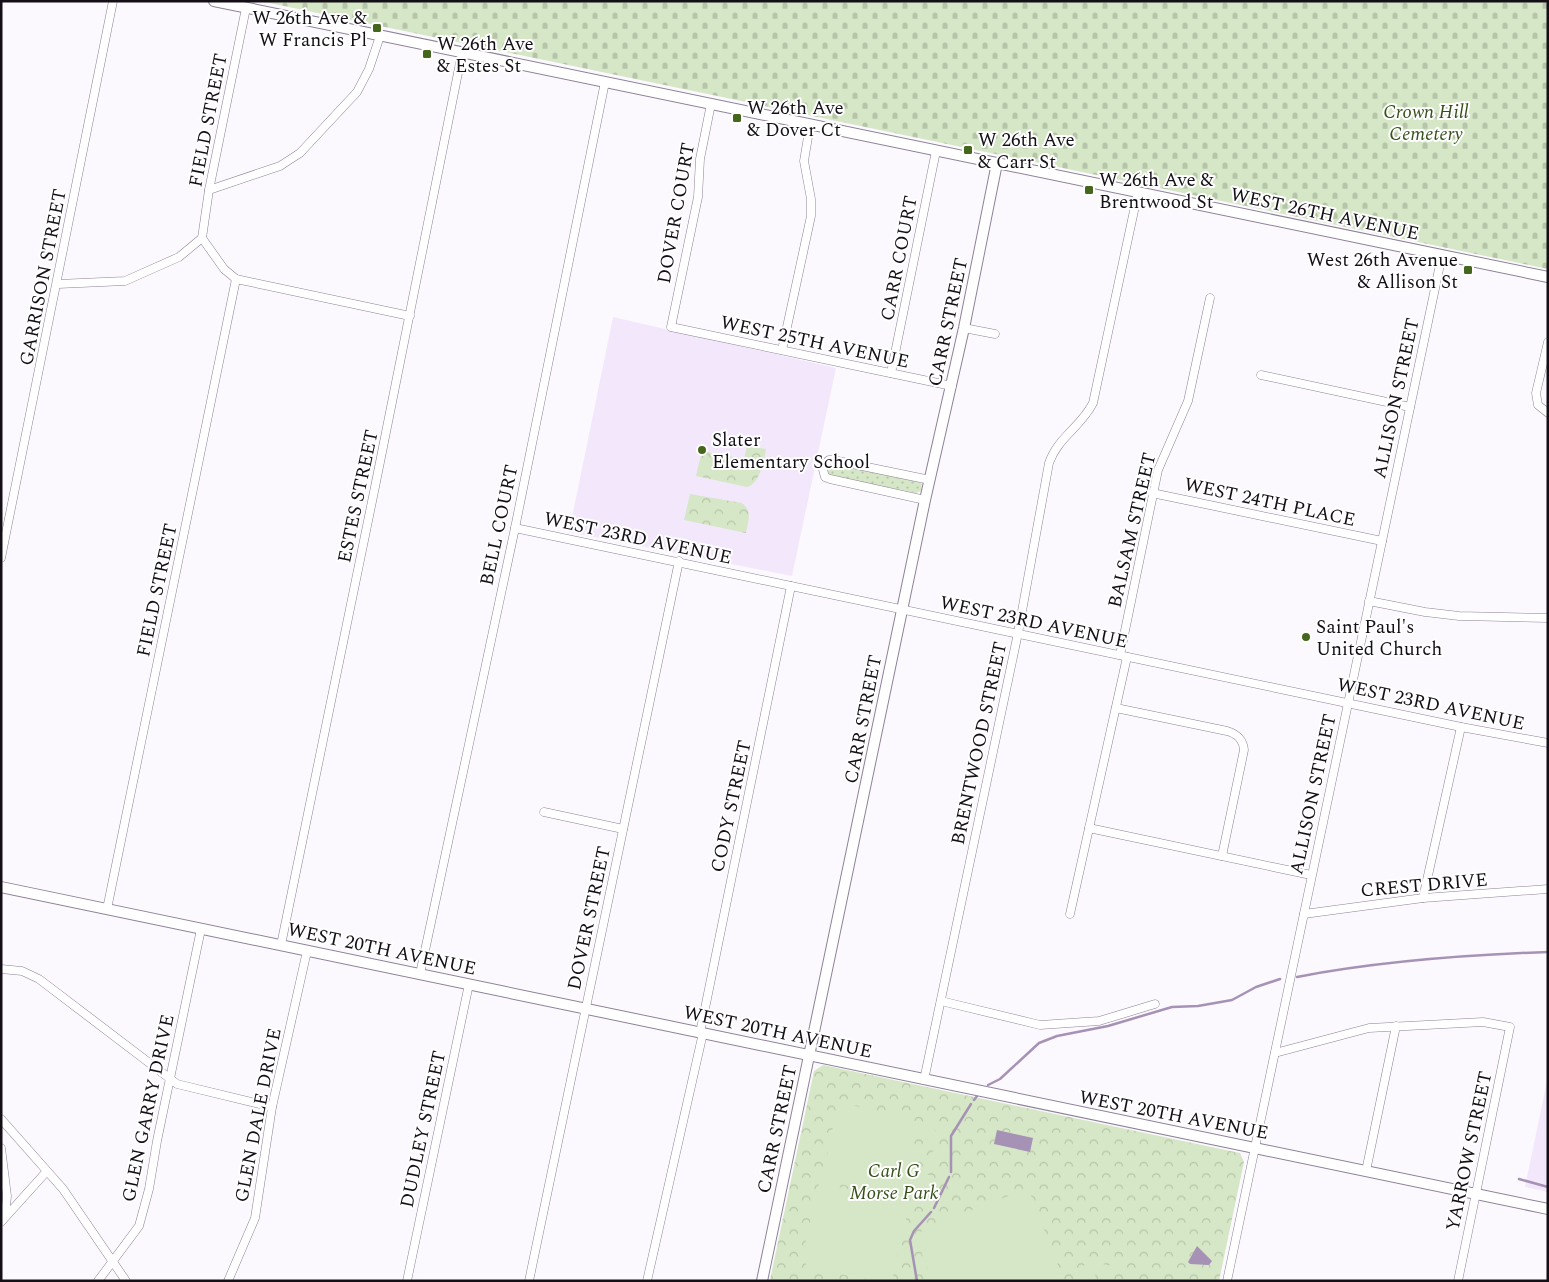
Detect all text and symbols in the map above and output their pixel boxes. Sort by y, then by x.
place label: W 26th Ave & W Francis Pl [252,4,368,55]
marker: W 26th Ave & W Francis Pl [371,22,383,34]
place label: W 26th Ave & Estes St [437,30,534,81]
marker: W 26th Ave & Estes St [421,48,433,60]
street label: FIELD STREET [181,51,236,190]
place label: W 26th Ave & Dover Ct [747,94,844,145]
park label: Crown Hill Cemetery [1383,98,1469,149]
marker: W 26th Ave & Dover Ct [731,112,743,124]
place label: W 26th Ave & Carr St [978,126,1075,177]
street label: DOVER COURT [650,140,703,286]
marker: W 26th Ave & Carr St [962,144,974,156]
place label: W 26th Ave & Brentwood St [1099,166,1214,217]
street label: WEST 26TH AVENUE [1228,180,1422,249]
marker: W 26th Ave & Brentwood St [1083,184,1095,196]
street label: GARRISON STREET [12,186,75,368]
street label: CARR COURT [873,193,926,323]
place label: West 26th Avenue & Allison St [1307,246,1458,297]
street label: CARR STREET [921,255,976,389]
marker: West 26th Avenue & Allison St [1462,264,1474,276]
street label: WEST 25TH AVENUE [718,308,912,377]
street label: ALLISON STREET [1365,315,1428,481]
place label: Slater Elementary School [712,426,870,477]
street label: ESTES STREET [330,427,387,566]
marker: Slater Elementary School [696,444,708,456]
street label: BALSAM STREET [1101,450,1164,611]
street label: BELL COURT [473,462,526,588]
street label: WEST 24TH PLACE [1181,470,1358,535]
street label: WEST 23RD AVENUE [541,504,734,573]
street label: FIELD STREET [129,521,186,660]
street label: WEST 23RD AVENUE [937,588,1130,657]
place label: Saint Paul's United Church [1316,613,1442,664]
marker: Saint Paul's United Church [1300,631,1312,643]
street label: BRENTWOOD STREET [944,639,1015,848]
street label: CARR STREET [837,652,890,786]
street label: WEST 23RD AVENUE [1334,670,1527,739]
street label: ALLISON STREET [1282,711,1345,877]
street label: CODY STREET [703,738,760,875]
street label: DOVER STREET [560,844,619,993]
street label: CREST DRIVE [1359,865,1489,905]
street label: WEST 20TH AVENUE [285,915,479,984]
street label: WEST 20TH AVENUE [681,998,875,1067]
street label: GLEN GARRY DRIVE [114,1012,183,1205]
street label: GLEN DALE DRIVE [227,1026,290,1205]
street label: DUDLEY STREET [393,1048,454,1211]
street label: CARR STREET [750,1062,805,1196]
street label: YARROW STREET [1438,1069,1501,1234]
street label: WEST 20TH AVENUE [1077,1083,1271,1148]
park label: Carl G Morse Park [849,1157,939,1208]

